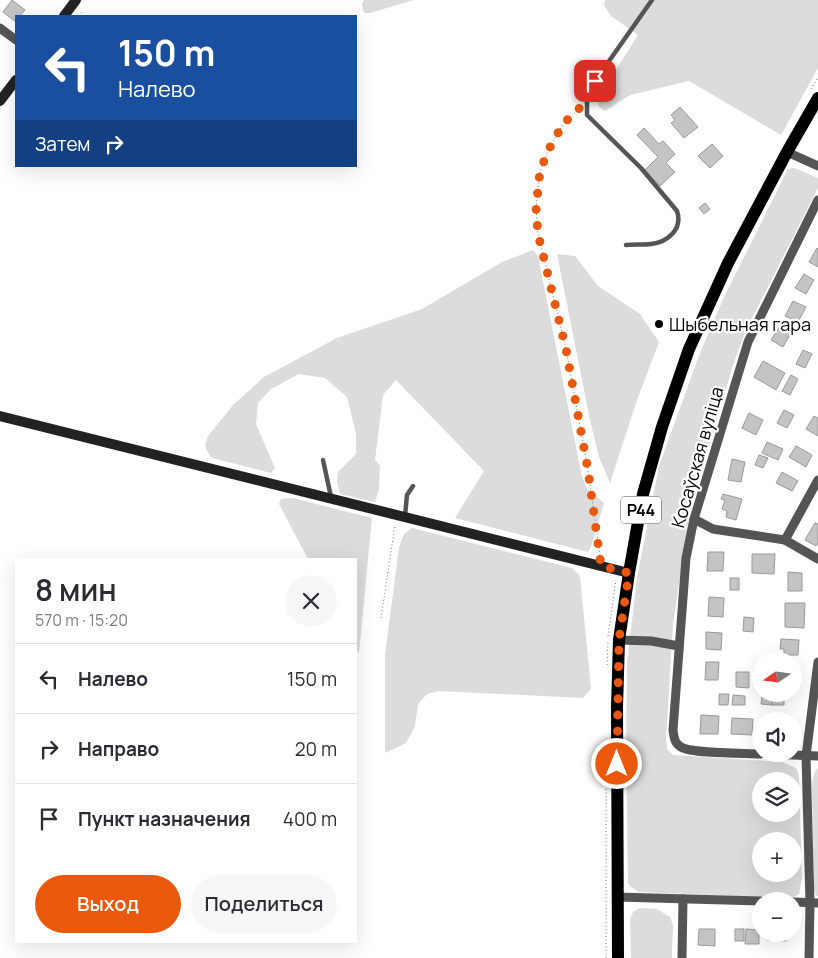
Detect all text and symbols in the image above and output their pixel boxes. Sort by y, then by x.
text: 150 m [118,29,215,77]
icon: left [35,35,100,100]
pin [574,60,616,102]
icon: arrive [581,67,609,95]
text: Налево [118,74,196,104]
icon: right [100,130,128,158]
text: Затем [35,131,90,157]
place label: Шыбельная гара [669,312,811,336]
marker: Шыбельная гара [653,318,665,330]
street label: Косаўская вуліца [665,384,729,530]
road number: Р44 [621,496,661,524]
text: 8 мин [35,569,117,610]
button: close [285,575,337,627]
text: 570 m · 15:20 [35,609,128,631]
north arrow [752,652,802,702]
map controls [752,652,802,942]
icon: left [35,665,63,693]
text: Налево [78,666,148,692]
text: 150 m [287,666,337,692]
button: sound [752,712,802,762]
icon: right [35,735,63,763]
text: Направо [78,736,159,762]
text: 20 m [295,736,337,762]
position arrow [590,737,642,789]
button: layers [752,772,802,822]
icon: arrive [35,805,63,833]
text: Пункт назначения [78,806,251,832]
text: 400 m [283,806,337,832]
button: + [752,832,802,882]
button: Выход [35,875,181,933]
button: Поделиться [191,875,337,933]
button: − [752,892,802,942]

